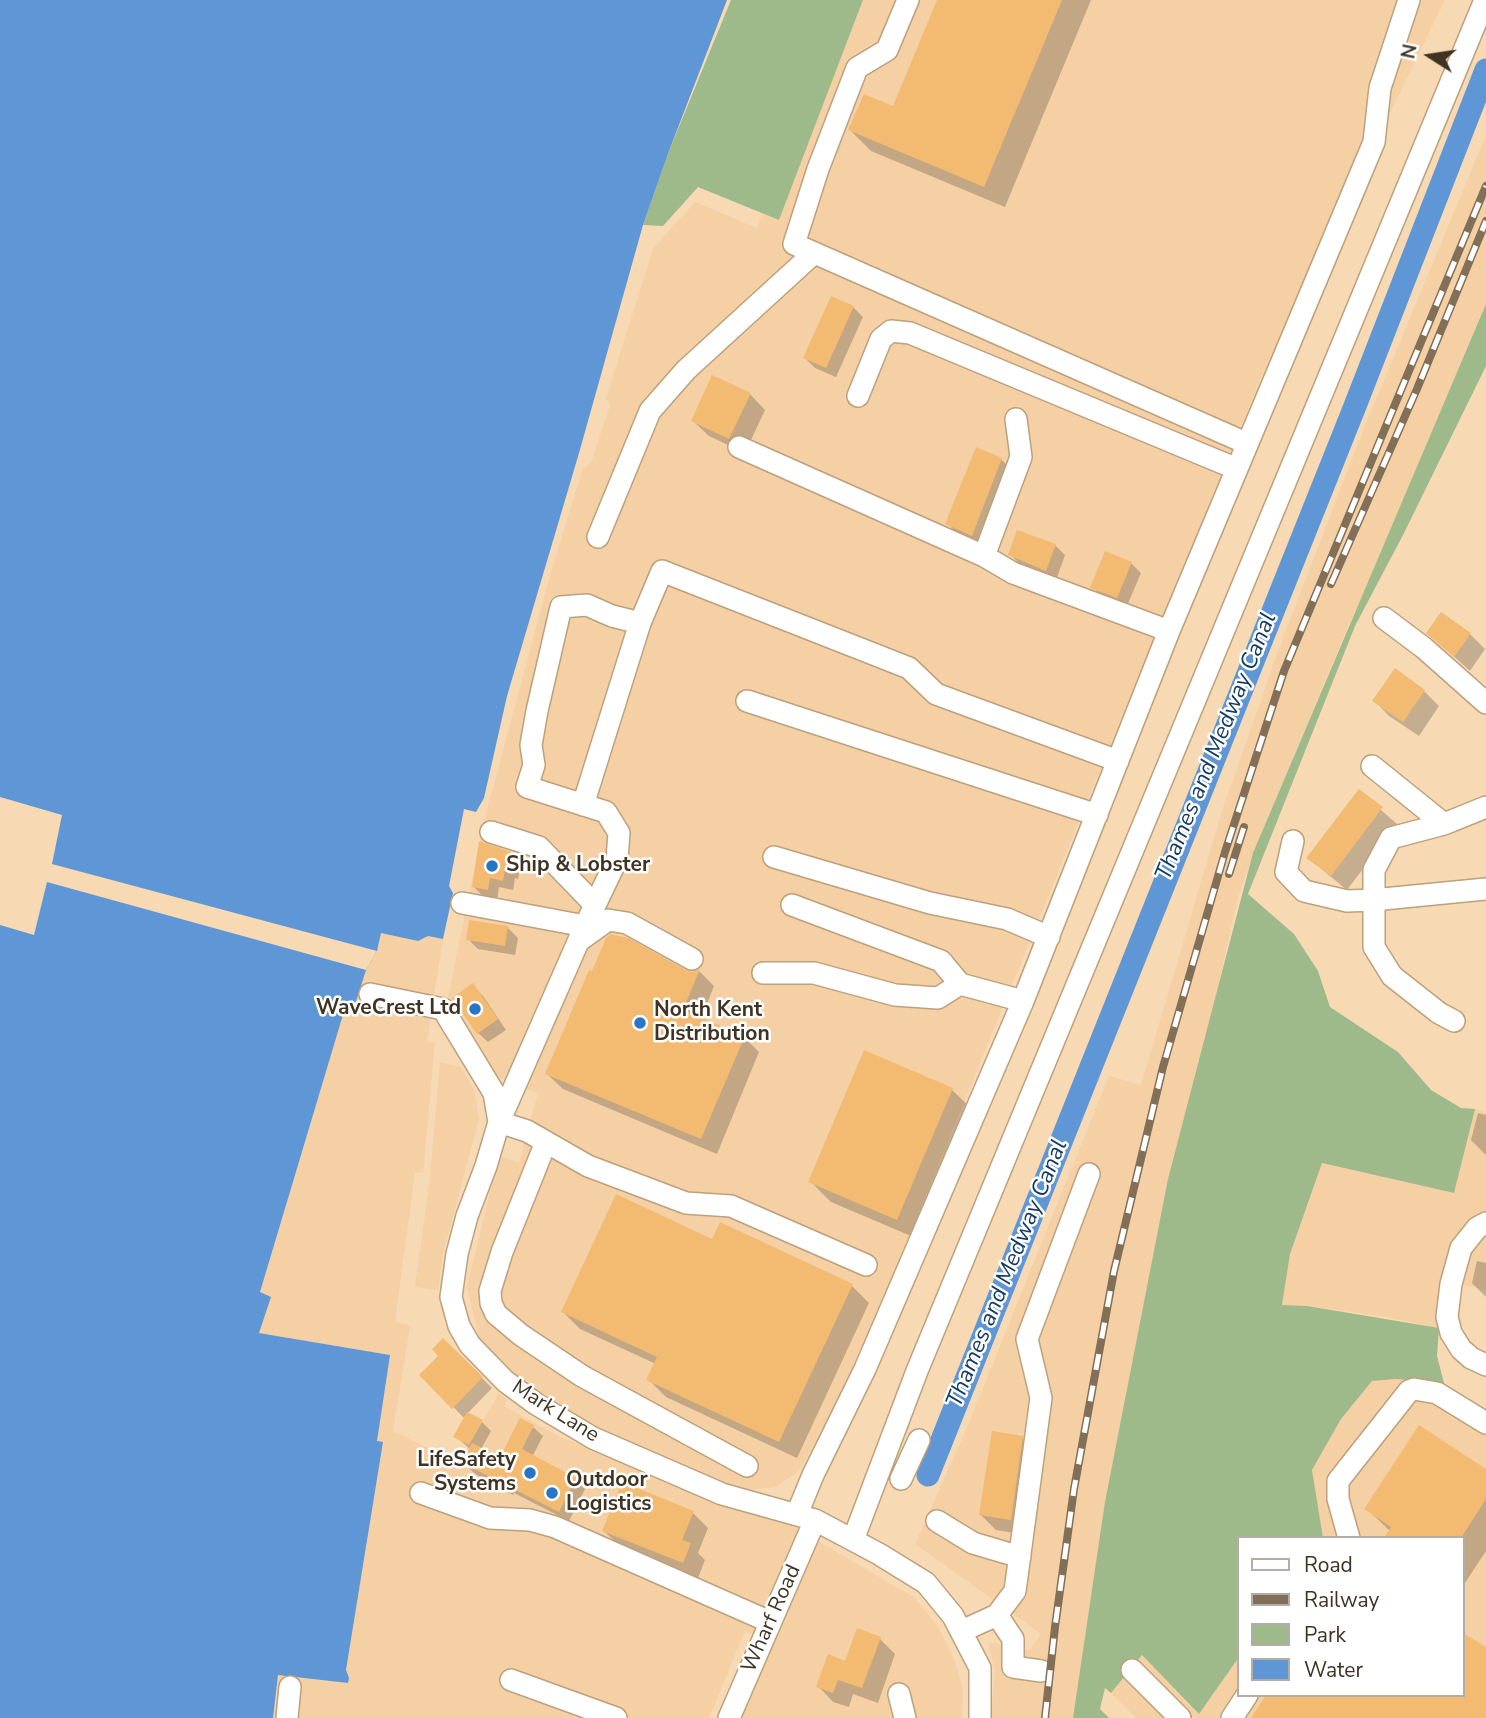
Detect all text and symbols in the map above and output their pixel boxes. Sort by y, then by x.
north arrow [1395,21,1465,91]
text: N [1395,42,1424,61]
water label: Thames and Medway Canal [1151,609,1283,885]
place label: Ship & Lobster [506,853,650,879]
marker: Ship & Lobster [484,858,500,874]
place label: WaveCrest Ltd [316,996,461,1022]
place label: North Kent Distribution [654,998,770,1048]
marker: WaveCrest Ltd [467,1001,483,1017]
marker: North Kent Distribution [632,1015,648,1031]
water label: Thames and Medway Canal [942,1136,1074,1412]
street label: Mark Lane [507,1375,603,1449]
place label: LifeSafety Systems [417,1448,516,1498]
marker: LifeSafety Systems [522,1465,538,1481]
place label: Outdoor Logistics [566,1468,652,1518]
marker: Outdoor Logistics [544,1485,560,1501]
legend [1238,1536,1465,1697]
text: Road [1304,1551,1353,1579]
street label: Wharf Road [737,1561,807,1677]
text: Railway [1304,1586,1379,1614]
text: Park [1304,1621,1346,1649]
text: Water [1304,1656,1363,1684]

